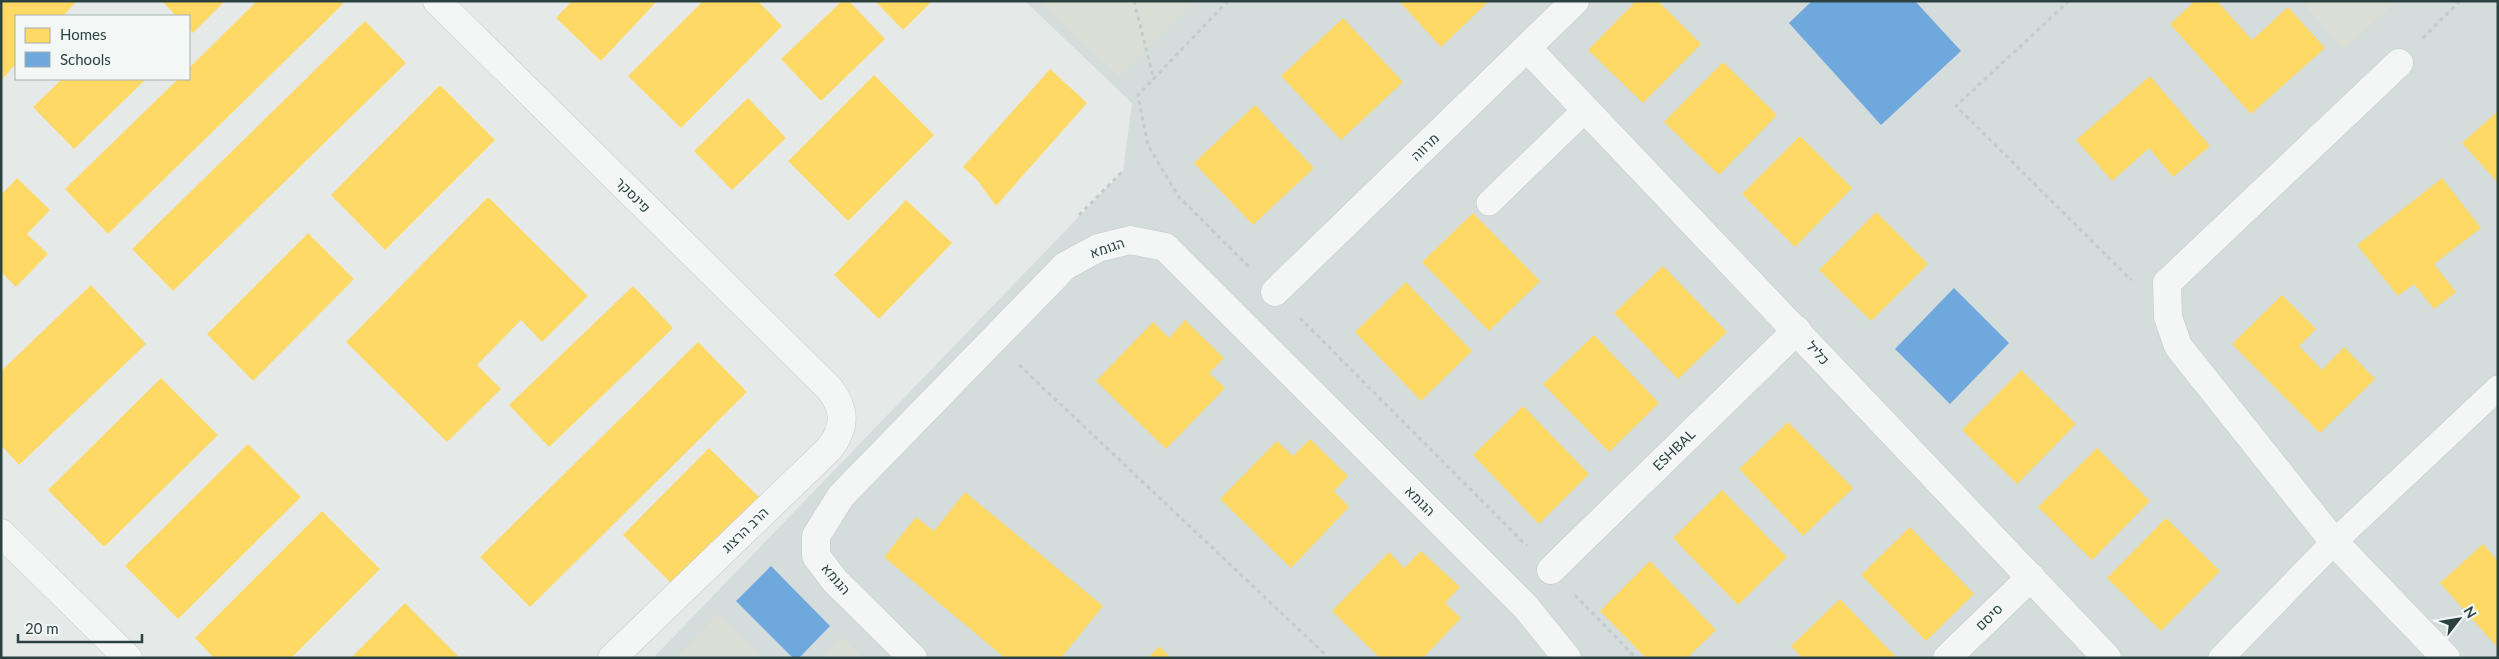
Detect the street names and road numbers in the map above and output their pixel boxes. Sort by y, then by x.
street label: מרווה [1407,129,1442,164]
street label: פינסקר [612,174,654,216]
street label: הגומא [1087,234,1126,261]
street label: כליל [1803,337,1833,368]
street label: ESHBAL [1649,425,1698,474]
street label: הגומא [1402,482,1439,519]
street label: הרב הרצוג [718,503,772,556]
street label: הגומא [818,560,854,598]
street label: סיסם [1972,600,2006,634]

